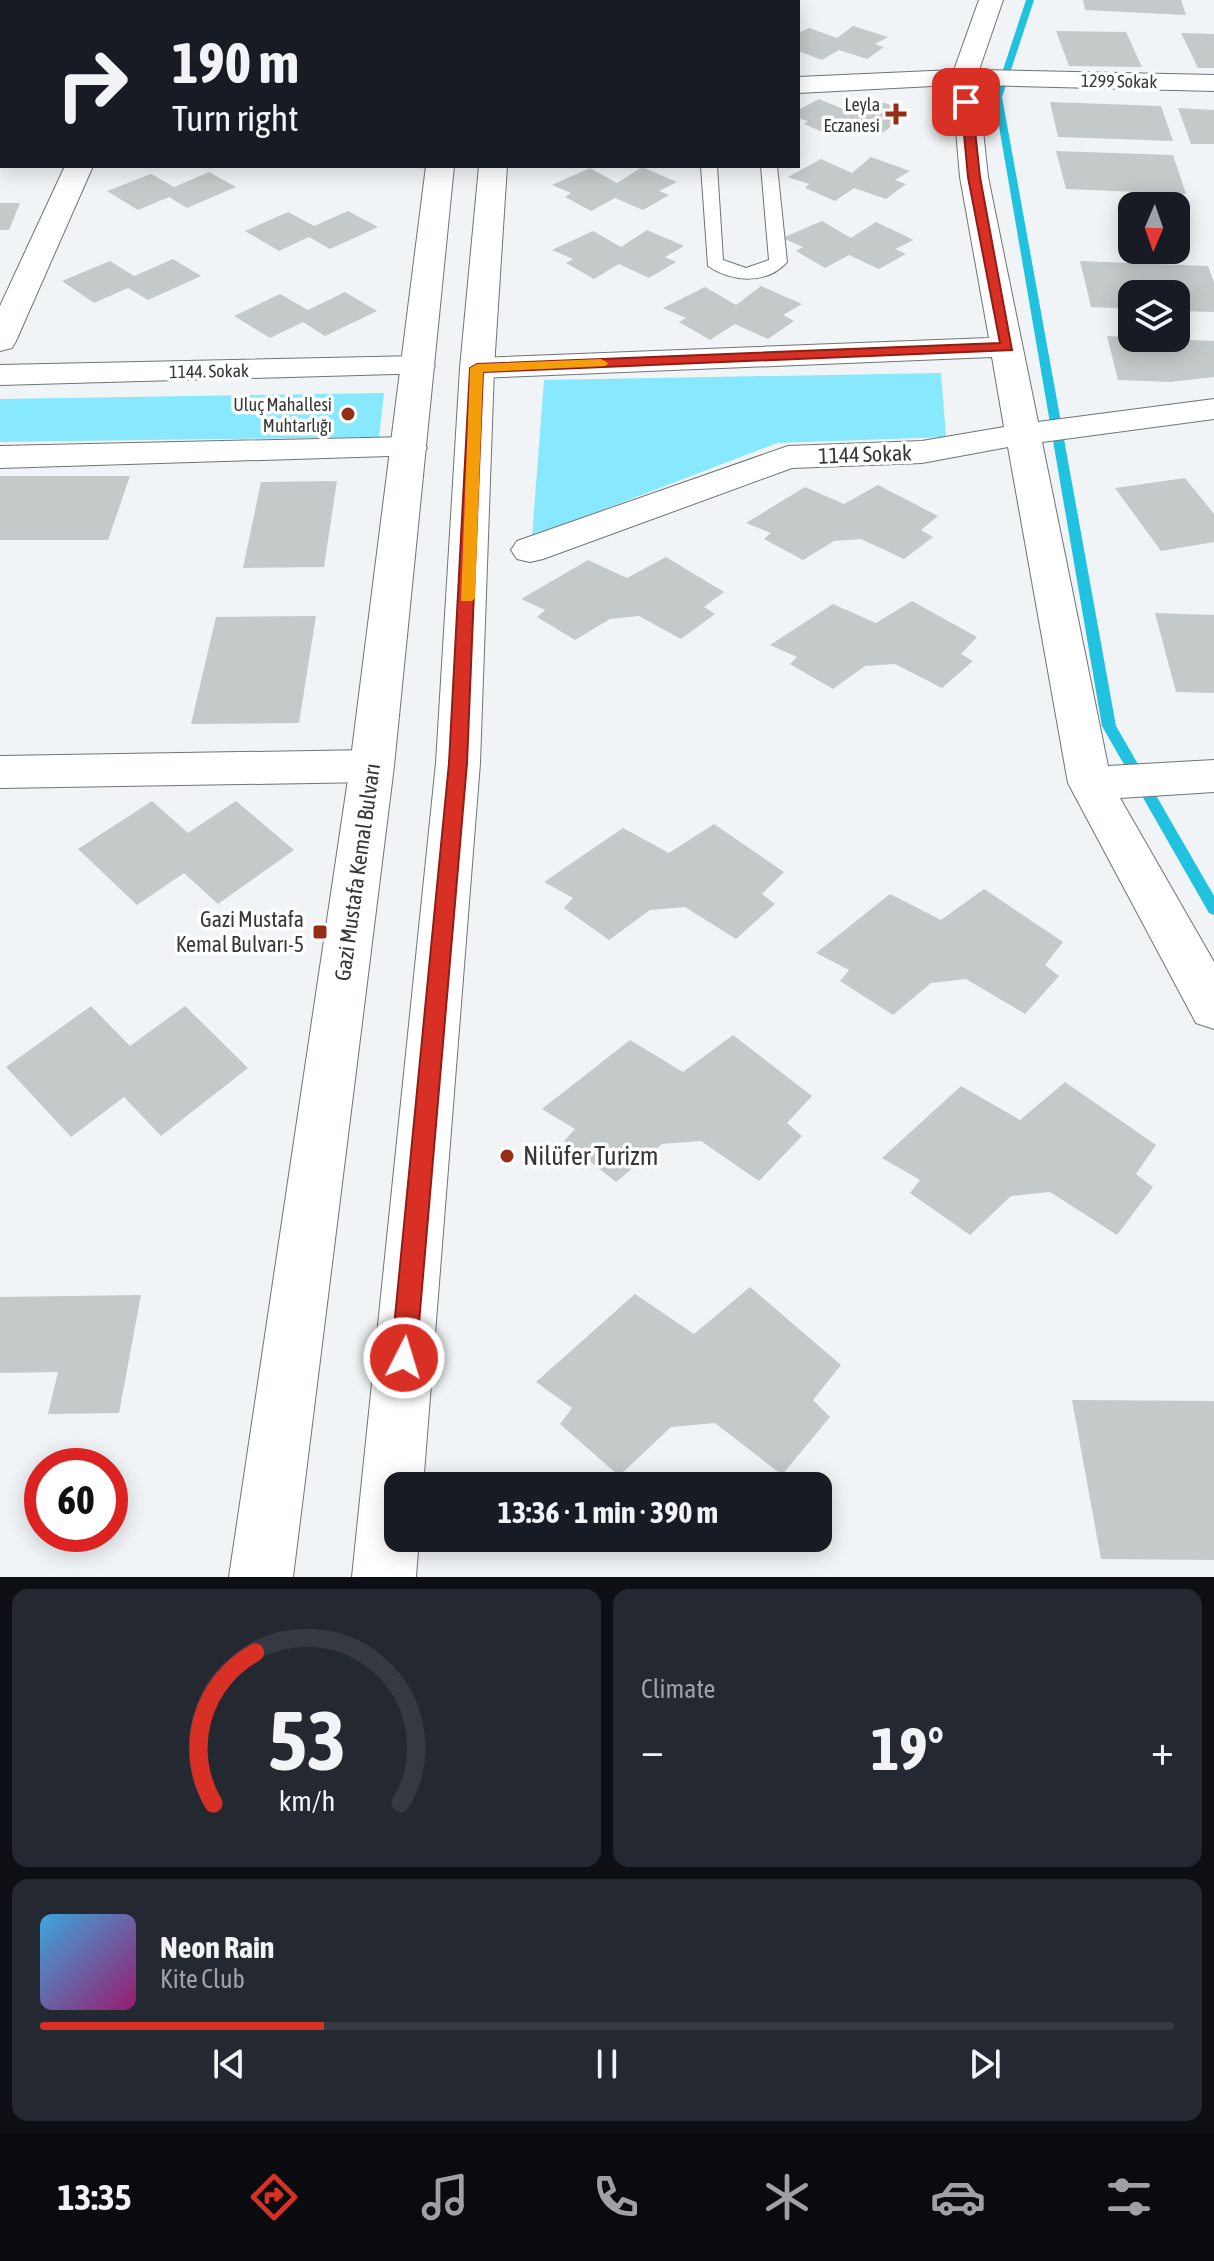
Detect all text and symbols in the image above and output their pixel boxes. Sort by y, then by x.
text: 190 m [172,31,299,95]
icon: right [40,32,144,136]
pin [932,68,1000,136]
street label: 1299 Sokak [1081,70,1158,92]
icon: arrive [944,80,988,124]
place label: Leyla Eczanesi [823,94,880,136]
text: Turn right [172,97,299,139]
marker: Leyla Eczanesi [887,105,905,123]
north arrow [1118,192,1190,264]
map controls [1118,192,1190,352]
button: layers [1118,280,1190,352]
street label: 1144. Sokak [169,360,249,382]
place label: Uluç Mahallesi Muhtarlığı [233,394,332,436]
marker: Uluç Mahallesi Muhtarlığı [339,405,357,423]
street label: 1144 Sokak [818,439,913,469]
street label: Gazi Mustafa Kemal Bulvarı [329,762,385,982]
place label: Gazi Mustafa Kemal Bulvarı-5 [176,906,304,957]
marker: Gazi Mustafa Kemal Bulvarı-5 [311,923,329,941]
place label: Nilüfer Turizm [523,1141,658,1171]
marker: Nilüfer Turizm [498,1147,516,1165]
position arrow [362,1316,446,1400]
speed limit sign: 60 [24,1448,128,1552]
text: 13:36 · 1 min · 390 m [498,1495,718,1529]
text: Climate [641,1674,715,1704]
text: 53 [267,1692,346,1788]
text: 19° [871,1714,944,1783]
text: − [641,1724,664,1774]
text: + [1151,1724,1174,1774]
text: km/h [278,1784,335,1817]
text: Neon Rain [160,1930,274,1964]
text: Kite Club [160,1964,245,1994]
icon: previous [207,2042,251,2086]
icon: pause [585,2042,629,2086]
icon: next [963,2042,1007,2086]
icon: directions [246,2169,302,2225]
icon: music [417,2169,473,2225]
icon: phone [588,2169,644,2225]
icon: climate [759,2169,815,2225]
icon: car [930,2169,986,2225]
icon: filters [1101,2169,1157,2225]
text: 13:35 [57,2176,132,2218]

